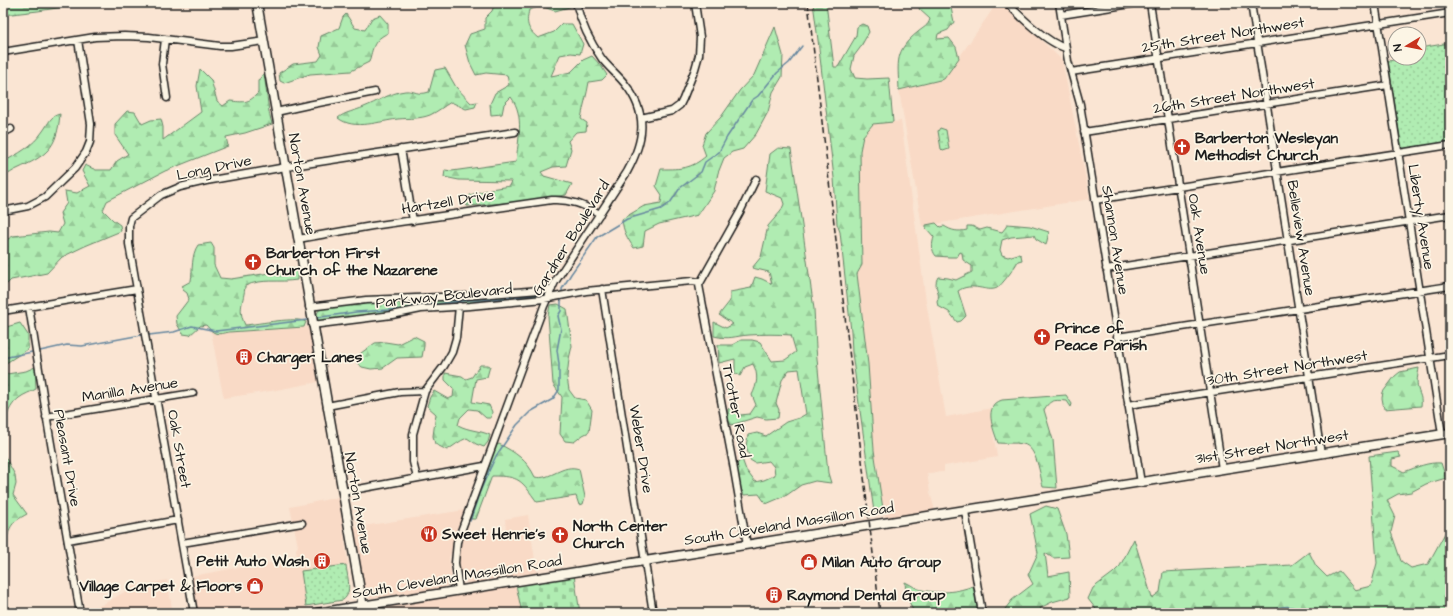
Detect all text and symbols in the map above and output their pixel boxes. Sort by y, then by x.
street label: 25th Street Northwest [1140,12,1306,58]
north arrow [1387,26,1427,66]
text: N [1390,43,1406,52]
street label: 26th Street Northwest [1152,73,1316,119]
place label: Barberton Wesleyan Methodist Church [1195,128,1338,166]
street label: Norton Avenue [283,132,321,236]
church icon: Barberton Wesleyan Methodist Church [1172,137,1192,157]
street label: Long Drive [175,150,254,187]
street label: Liberty Avenue [1401,163,1440,271]
street label: Gardner Boulevard [527,176,615,300]
street label: Belleview Avenue [1282,179,1320,297]
street label: Hartzell Drive [400,184,496,220]
street label: Shannon Avenue [1096,184,1134,296]
street label: Oak Avenue [1182,192,1216,276]
place label: Barberton First Church of the Nazarene [266,243,438,281]
church icon: Barberton First Church of the Nazarene [243,252,263,272]
street label: Parkway Boulevard [375,278,514,315]
place label: Prince of Peace Parish [1055,318,1147,356]
church icon: Prince of Peace Parish [1032,327,1052,347]
street label: 30th Street Northwest [1205,345,1369,391]
building icon: Charger Lanes [234,347,254,367]
place label: Charger Lanes [257,347,363,370]
street label: Trotter Road [717,362,755,460]
street label: Manilla Avenue [81,372,179,408]
street label: Weber Drive [624,403,658,495]
street label: Pleasant Drive [48,408,86,508]
street label: Oak Street [162,408,196,490]
street label: 31st Street Northwest [1194,425,1350,469]
street label: Norton Avenue [339,451,377,555]
street label: South Cleveland Massillon Road [683,497,896,551]
place label: North Center Church [573,516,668,554]
restaurant icon: Sweet Henrie's [419,524,439,544]
place label: Sweet Henrie's [441,524,546,545]
church icon: North Center Church [550,525,570,545]
street label: South Cleveland Massillon Road [351,550,564,604]
place label: Petit Auto Wash [196,551,310,572]
building icon: Petit Auto Wash [312,551,332,571]
shop icon: Milan Auto Group [799,552,819,572]
place label: Milan Auto Group [822,552,942,573]
place label: Village Carpet & Floors [79,576,242,599]
shop icon: Village Carpet & Floors [245,576,265,596]
building icon: Raymond Dental Group [764,585,784,605]
place label: Raymond Dental Group [787,585,946,607]

